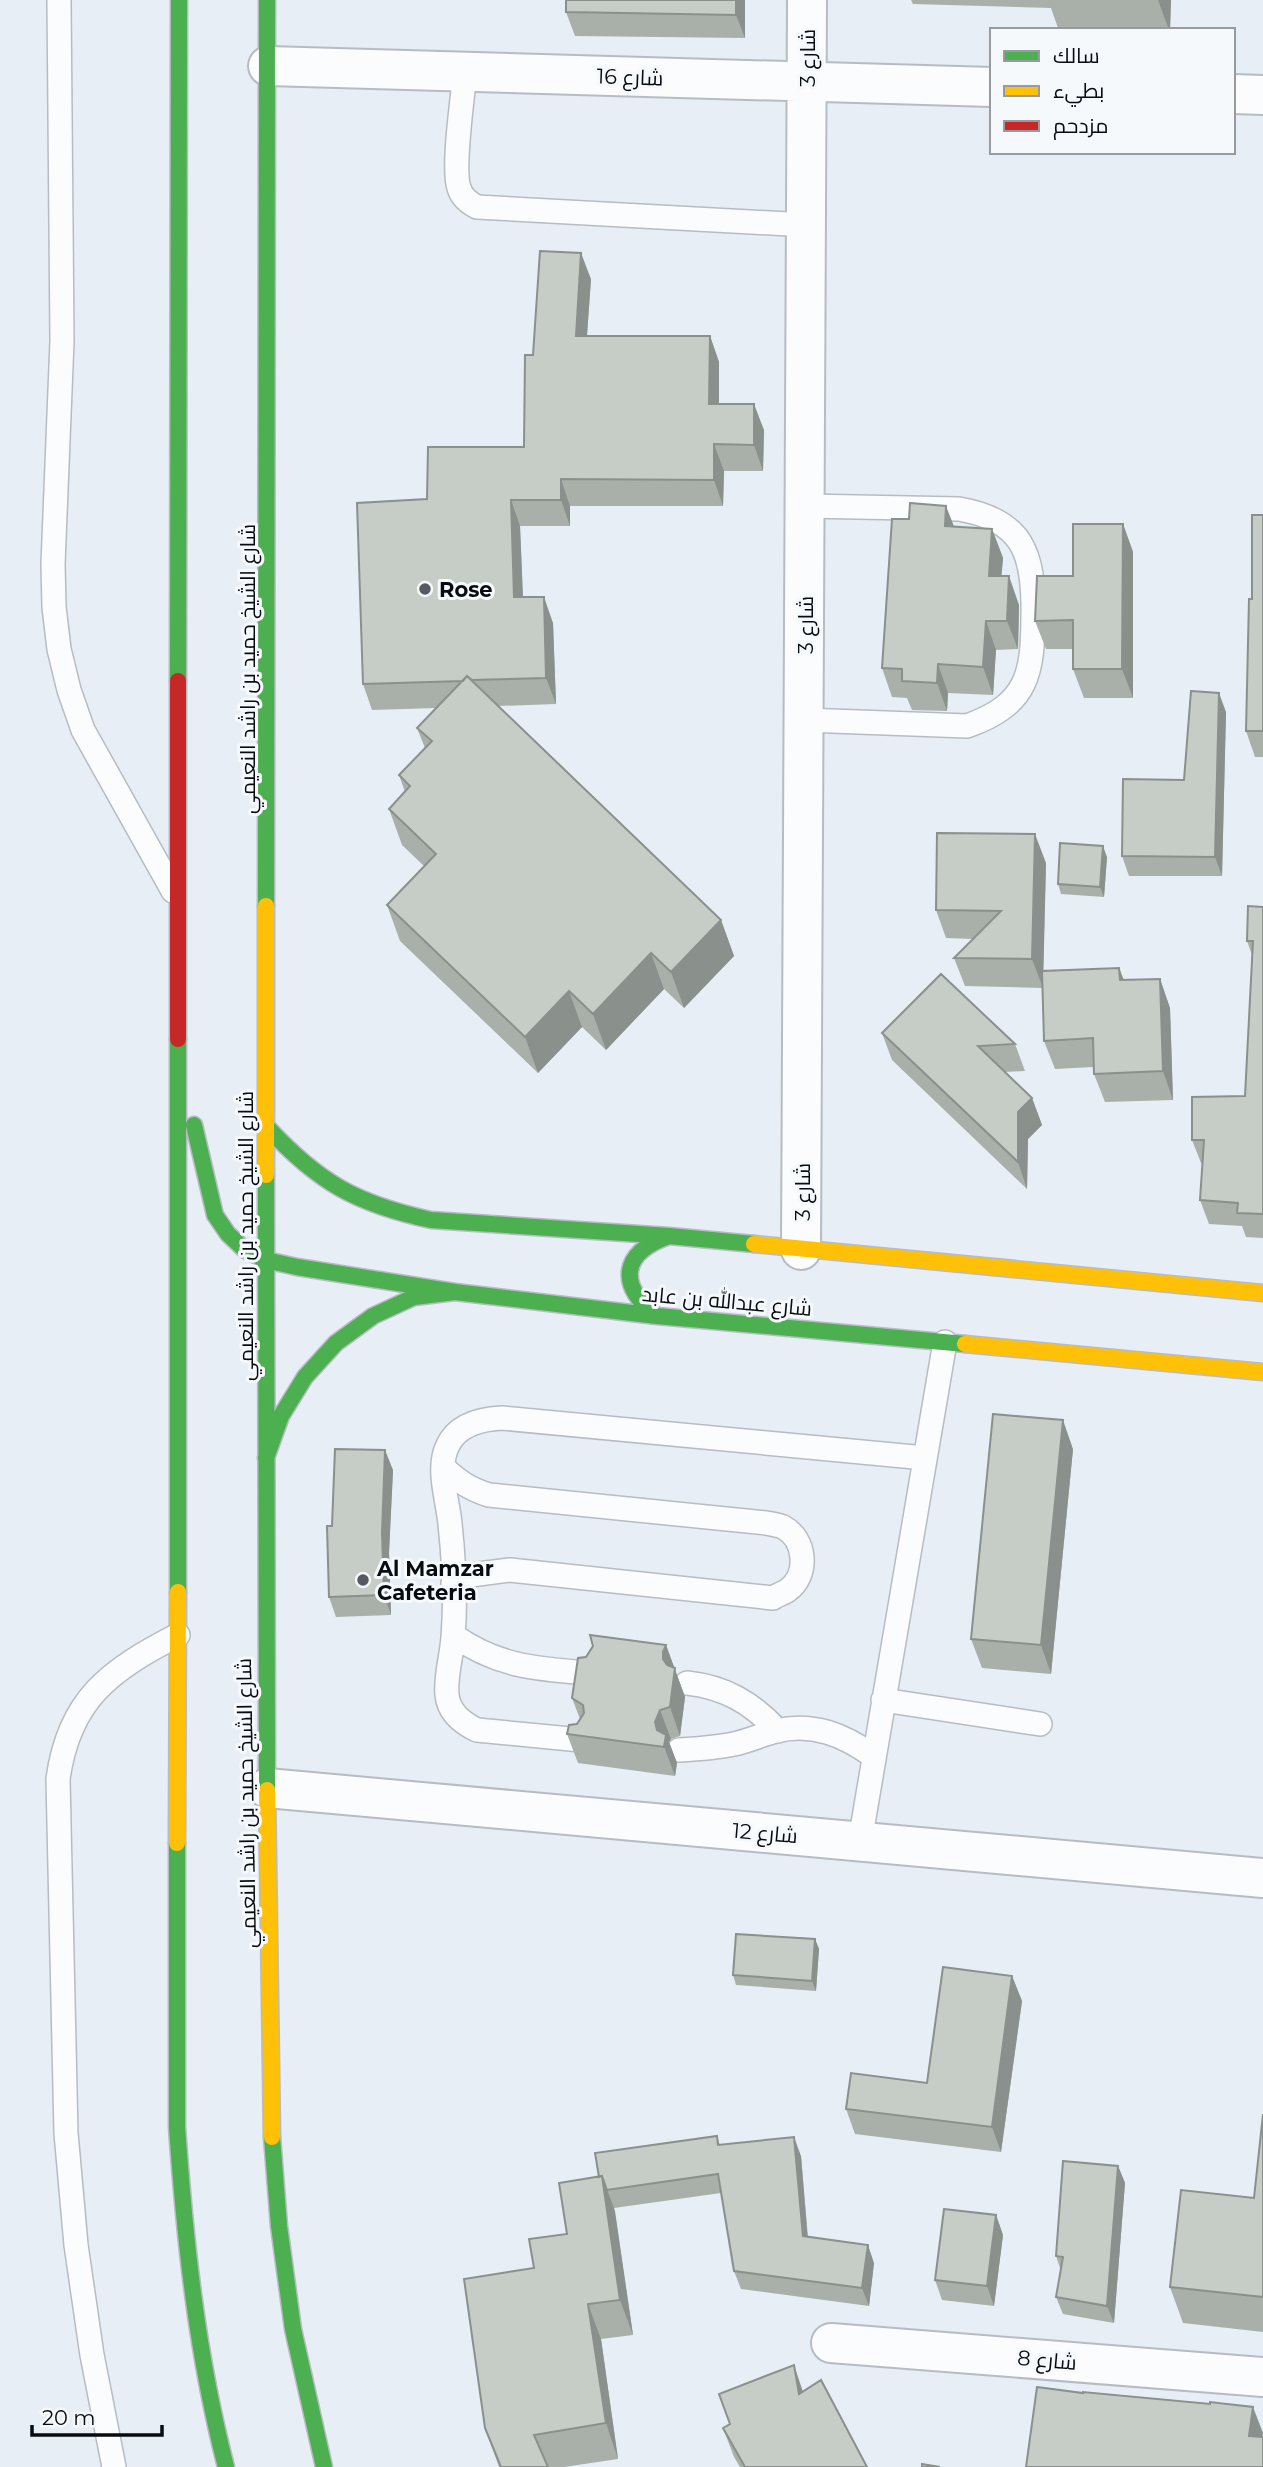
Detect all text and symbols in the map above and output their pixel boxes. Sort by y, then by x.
legend [990,28,1235,154]
street label: شارع 3 [795,29,822,87]
text: سالك [1053,43,1100,68]
street label: شارع 16 [596,63,664,93]
text: بطيء [1053,78,1104,107]
text: مزدحم [1053,113,1108,140]
street label: شارع الشيخ حميد بن راشد النعيمي [235,524,264,814]
place label: Rose [439,577,493,602]
marker: Rose [417,581,433,597]
street label: شارع 3 [793,596,820,654]
street label: شارع الشيخ حميد بن راشد النعيمي [233,1091,262,1381]
street label: شارع 3 [790,1163,817,1221]
street label: شارع عبدالله بن عابد [641,1280,813,1323]
place label: Al Mamzar Cafeteria [376,1556,494,1605]
marker: Al Mamzar Cafeteria [355,1572,371,1588]
street label: شارع الشيخ حميد بن راشد النعيمي [231,1658,265,1948]
street label: شارع 12 [731,1818,799,1850]
street label: شارع 8 [1016,2345,1078,2377]
scale bar [32,2394,161,2438]
text: 20 m [42,2405,96,2430]

